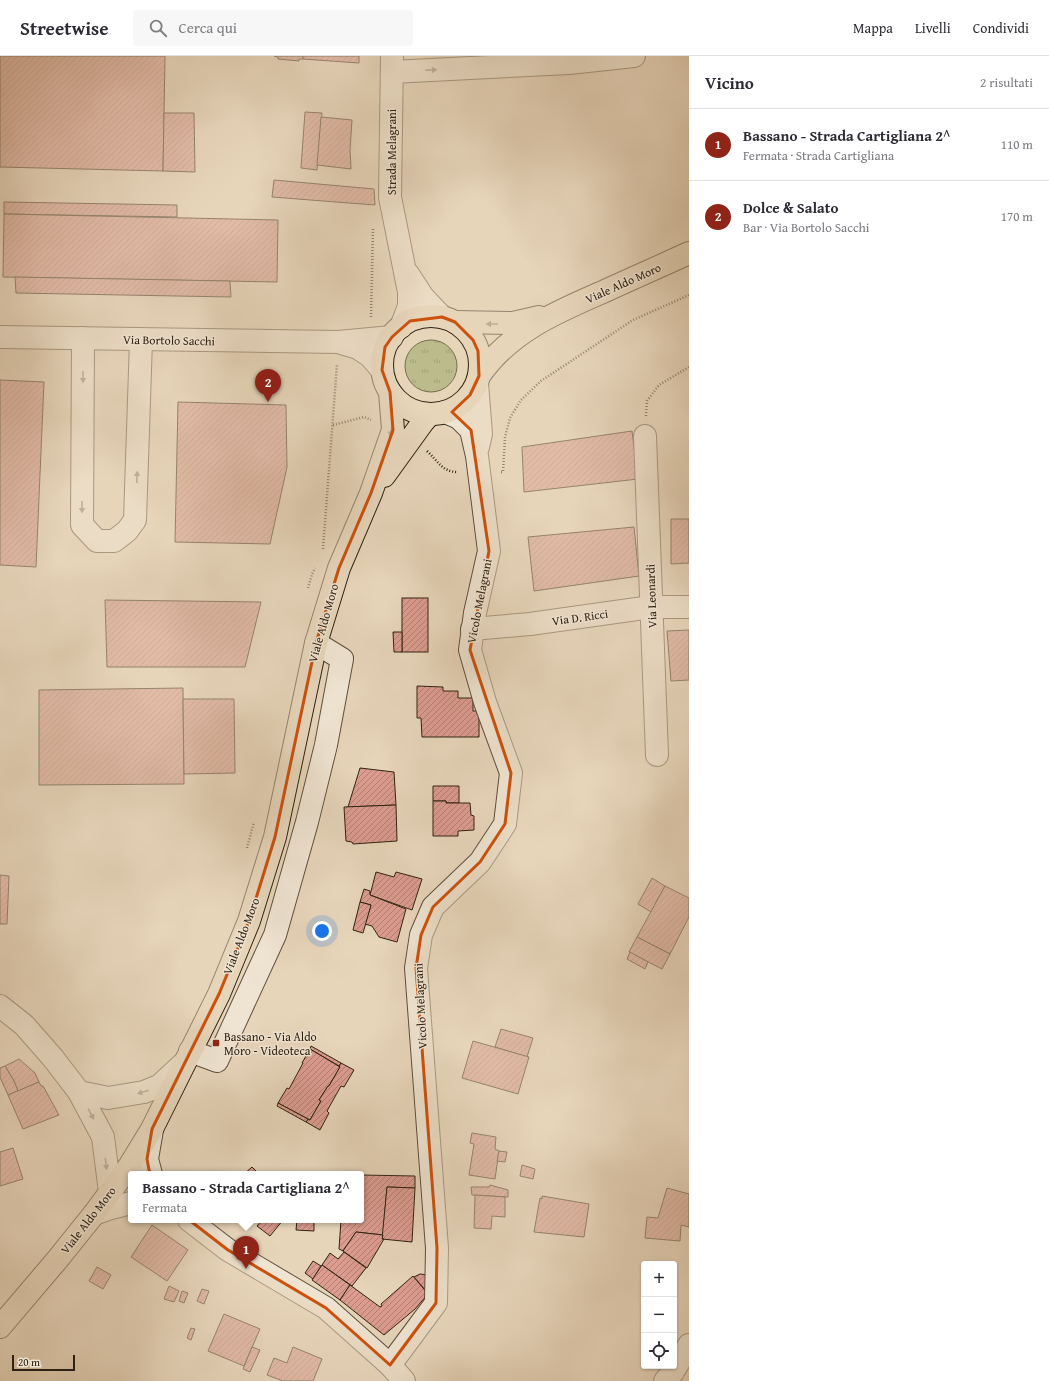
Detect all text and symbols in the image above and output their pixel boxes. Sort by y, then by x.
search box [133,10,413,46]
text: Streetwise [20,14,109,42]
icon: search [147,17,169,39]
text: Cerca qui [179,17,237,38]
text: Mappa [853,18,893,38]
text: Livelli [915,18,951,38]
text: Condividi [973,18,1029,38]
one-way arrow [425,67,437,74]
text: Vicino [705,70,754,95]
text: 2 risultati [980,73,1033,92]
street label: Strada Melagrani [383,108,400,195]
text: Bassano - Strada Cartigliana 2^ [743,125,950,146]
text: 1 [715,135,721,154]
text: 110 m [1001,135,1033,154]
text: Fermata · Strada Cartigliana [743,146,894,165]
text: Dolce & Salato [743,197,838,218]
text: 2 [715,207,721,226]
text: 170 m [1001,207,1033,226]
text: Bar · Via Bortolo Sacchi [743,218,869,237]
street label: Viale Aldo Moro [582,259,664,307]
one-way arrow [485,321,498,327]
street label: Via Bortolo Sacchi [123,331,216,349]
pin: 2 [255,369,281,402]
one-way arrow [80,371,86,384]
one-way arrow [388,425,394,437]
one-way arrow [134,470,140,483]
one-way arrow [79,501,85,514]
street label: Vicolo Melagrani [462,557,496,645]
street label: Via Leonardi [641,563,661,628]
street label: Viale Aldo Moro [304,582,342,664]
street label: Via D. Ricci [551,605,610,629]
street label: Viale Aldo Moro [219,895,263,977]
your location [312,921,332,941]
street label: Vicolo Melagrani [409,962,431,1049]
place label: Bassano - Via Aldo Moro - Videoteca [224,1028,317,1059]
marker: Bassano - Via Aldo Moro - Videoteca [211,1038,221,1048]
one-way arrow [137,1089,149,1095]
one-way arrow [88,1108,94,1120]
one-way arrow [103,1158,110,1170]
popup [128,1171,364,1223]
text: Bassano - Strada Cartigliana 2^ [142,1177,350,1198]
street label: Viale Aldo Moro [56,1183,120,1257]
text: Fermata [142,1198,187,1217]
pin: 1 [233,1236,259,1269]
map controls [641,1261,677,1369]
button: + [641,1261,677,1297]
button: − [641,1297,677,1333]
button: locate [641,1333,677,1369]
scale bar [12,1353,75,1372]
text: 20 m [18,1354,40,1370]

